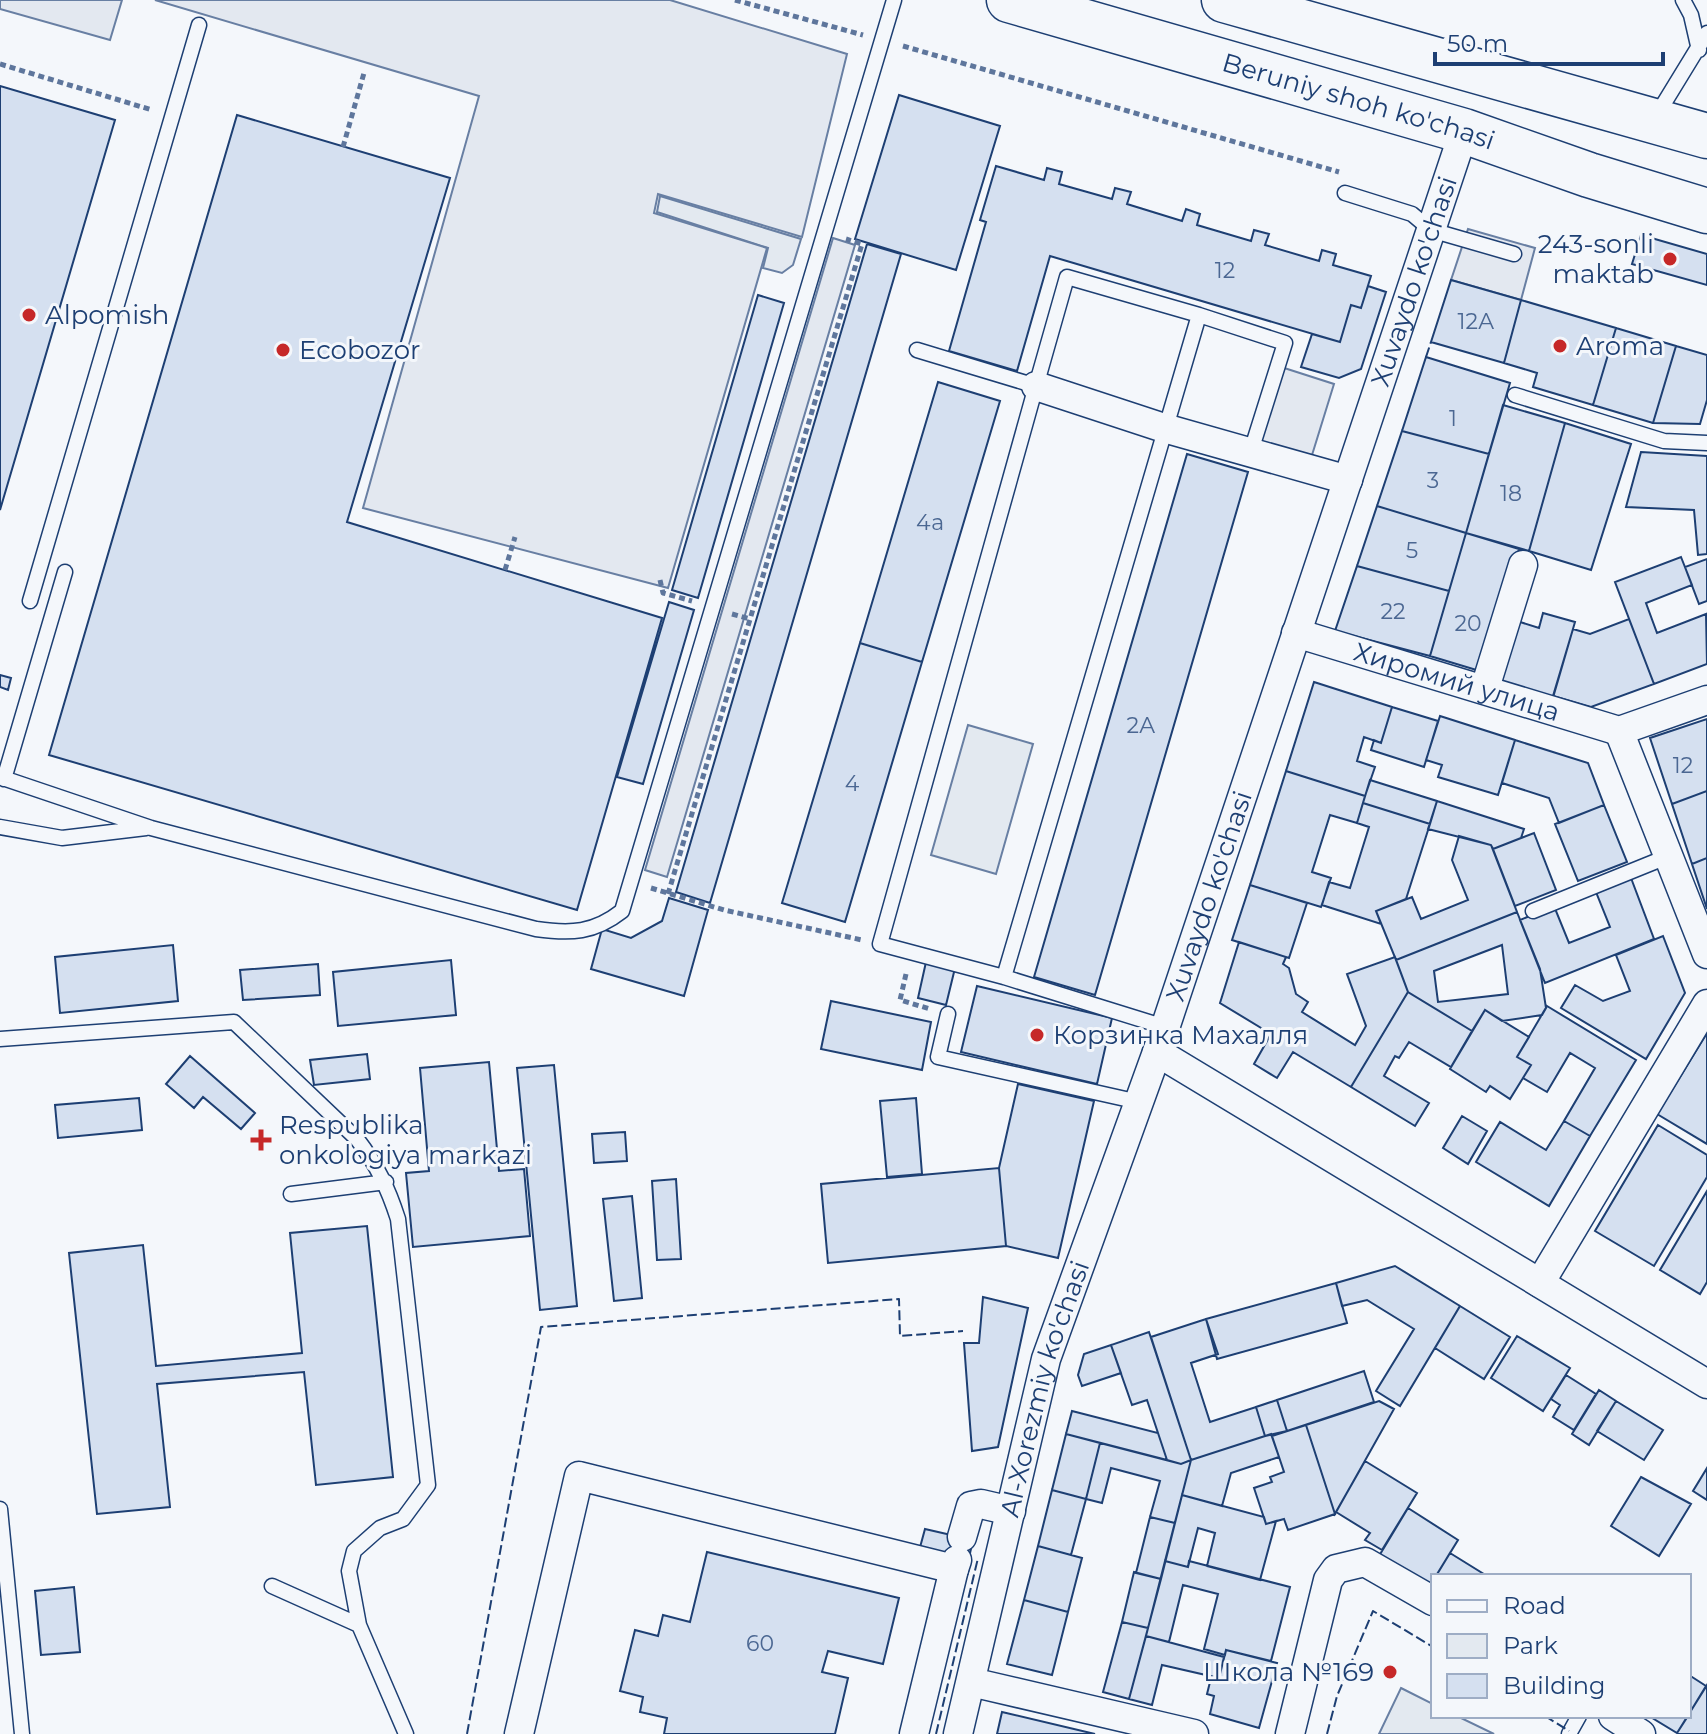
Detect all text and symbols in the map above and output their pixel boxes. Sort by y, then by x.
scale bar [1435,16,1663,66]
text: 50 m [1447,29,1508,58]
street label: Beruniy shoh ko'chasi [1219,46,1499,157]
street label: Xuvaydo ko'chasi [1364,172,1464,391]
place label: 243-sonli maktab [1538,228,1654,290]
marker: 243-sonli maktab [1661,250,1679,268]
house number: 12 [1215,257,1235,284]
place label: Alpomish [45,299,169,331]
marker: Alpomish [20,306,38,324]
house number: 12А [1458,308,1495,335]
place label: Aroma [1576,330,1664,362]
place label: Ecobozor [299,334,420,366]
marker: Aroma [1551,337,1569,355]
marker: Ecobozor [274,341,292,359]
house number: 1 [1449,405,1457,432]
house number: 3 [1427,467,1439,494]
house number: 18 [1500,480,1522,507]
house number: 4а [916,509,944,536]
house number: 5 [1406,537,1418,564]
house number: 22 [1381,598,1406,625]
house number: 20 [1454,610,1482,637]
street label: Хиромий улица [1350,636,1563,728]
house number: 2А [1127,712,1156,739]
house number: 12 [1673,752,1693,779]
house number: 4 [845,770,860,797]
street label: Xuvaydo ko'chasi [1159,787,1259,1005]
place label: Корзинка Махалля [1053,1019,1308,1051]
marker: Корзинка Махалля [1028,1026,1046,1044]
place label: Respublika onkologiya markazi [279,1109,532,1171]
marker: Respublika onkologiya markazi [250,1129,272,1151]
street label: Al-Xorezmiy ko'chasi [993,1256,1096,1520]
legend [1431,1574,1691,1718]
text: Road [1503,1591,1566,1620]
house number: 60 [746,1630,774,1657]
text: Park [1503,1631,1558,1660]
place label: Школа №169 [1203,1656,1374,1688]
marker: Школа №169 [1381,1663,1399,1681]
text: Building [1503,1671,1606,1700]

